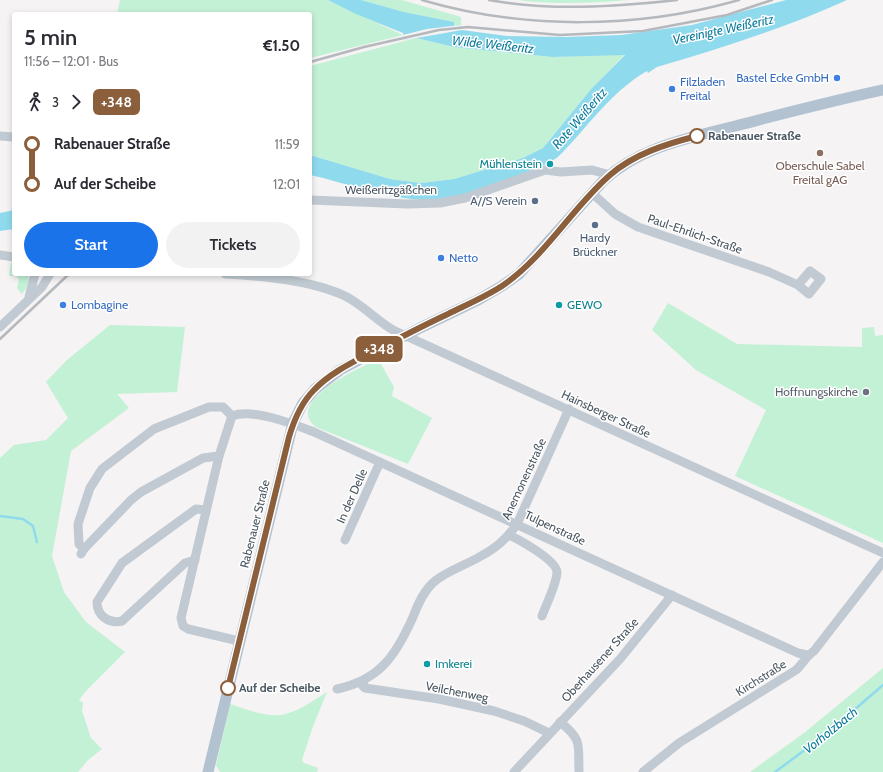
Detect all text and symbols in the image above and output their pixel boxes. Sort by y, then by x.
water label: Vereinigte Weißeritz [671,10,775,48]
text: 5 min [24,24,77,51]
water label: Wilde Weißeritz [451,32,535,56]
text: €1.50 [263,37,300,55]
text: 11:56 – 12:01 · Bus [24,53,118,69]
place label: Bastel Ecke GmbH [736,70,829,85]
marker: Bastel Ecke GmbH [832,73,842,83]
place label: Filzladen Freital [680,74,726,103]
water label: Rote Weißeritz [548,84,610,152]
marker: Filzladen Freital [667,84,677,94]
icon: walk [24,91,46,113]
icon: forward [65,91,87,113]
text: +348 [101,93,132,111]
text: 3 [52,94,59,110]
marker: Rabenauer Straße [689,128,705,144]
place label: Rabenauer Straße [708,128,801,143]
text: Rabenauer Straße [54,135,170,153]
text: 11:59 [274,136,300,152]
marker: Oberschule Sabel Freital gAG [815,148,825,158]
place label: Mühlenstein [480,156,542,171]
place label: Oberschule Sabel Freital gAG [776,158,865,187]
marker: Mühlenstein [545,159,555,169]
text: Auf der Scheibe [54,175,156,193]
text: 12:01 [273,176,300,192]
street label: Weißeritzgäßchen [345,182,437,197]
place label: A//S Verein [470,193,527,208]
marker: A//S Verein [530,196,540,206]
street label: Paul-Ehrlich-Straße [646,210,745,257]
marker: Hardy Brückner [590,220,600,230]
button: Start [24,222,158,268]
button: Tickets [166,222,300,268]
place label: Hardy Brückner [573,230,618,259]
place label: Netto [449,250,478,265]
marker: Netto [436,253,446,263]
place label: Lombagine [71,297,128,312]
place label: GEWO [567,297,602,312]
marker: Lombagine [58,300,68,310]
marker: GEWO [554,300,564,310]
line badge: +348 [351,336,407,362]
text: +348 [364,340,394,358]
place label: Hoffnungskirche [775,384,858,399]
street label: Hainsberger Straße [559,386,653,441]
marker: Hoffnungskirche [861,387,871,397]
street label: Anemonenstraße [498,436,549,522]
street label: In der Delle [333,466,370,525]
street label: Rabenauer Straße [236,478,273,570]
street label: Tulpenstraße [522,507,588,548]
street label: Oberhausener Straße [558,614,641,705]
place label: Imkerei [435,656,472,671]
street label: Kirchstraße [733,656,789,699]
marker: Imkerei [422,659,432,669]
street label: Veilchenweg [424,678,491,705]
marker: Auf der Scheibe [220,680,236,696]
place label: Auf der Scheibe [239,680,321,695]
water label: Vorholzbach [800,703,860,757]

